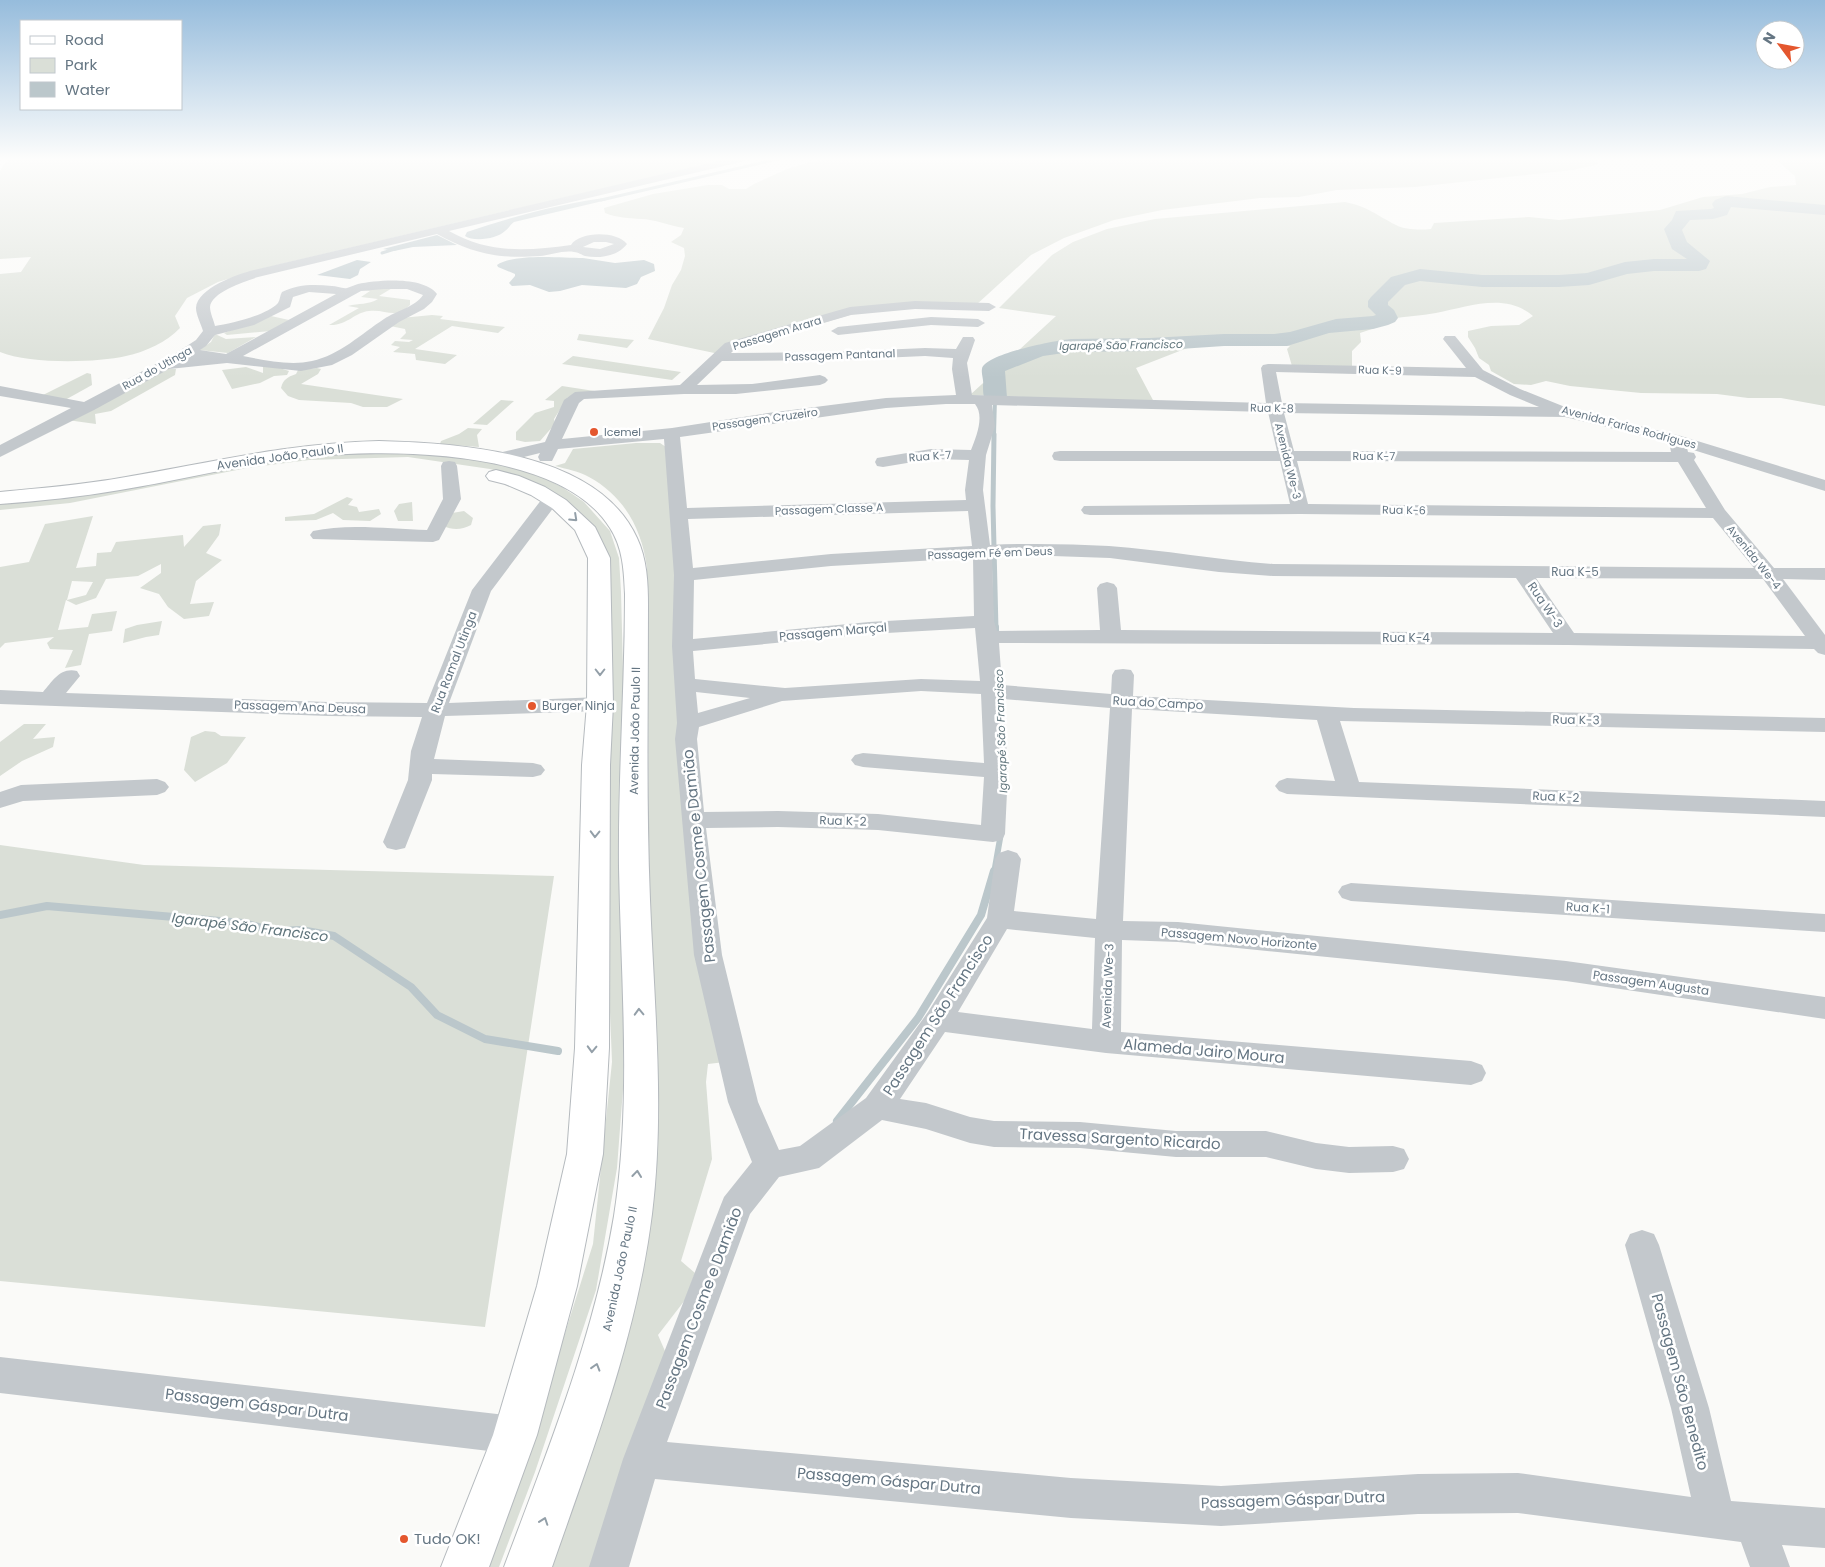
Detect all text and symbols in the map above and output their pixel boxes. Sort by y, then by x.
legend [20,20,182,110]
north arrow [1755,20,1805,70]
text: N [1758,28,1780,48]
text: Road [65,29,104,50]
text: Park [65,54,97,75]
text: Water [65,79,111,100]
street label: Passagem Arara [731,312,823,354]
water label: Igarapé São Francisco [1059,336,1183,354]
street label: Rua do Utinga [119,342,195,394]
street label: Passagem Pantanal [784,345,896,365]
street label: Rua K-9 [1358,361,1402,379]
street label: Rua K-8 [1250,400,1294,416]
street label: Avenida Farias Rodrigues [1560,401,1698,453]
street label: Passagem Cruzeiro [711,404,819,434]
street label: Avenida We-3 [1271,421,1305,501]
place label: Icemel [604,424,641,440]
marker: Icemel [588,426,600,438]
street label: Avenida João Paulo II [215,439,344,474]
street label: Rua K-7 [908,447,952,465]
street label: Rua K-7 [1353,448,1395,464]
street label: Passagem Classe A [774,499,884,519]
street label: Rua K-6 [1382,502,1426,518]
one-way arrow [568,512,577,521]
street label: Avenida We-4 [1723,521,1785,593]
street label: Passagem Fé em Deus [927,543,1053,563]
street label: Rua K-5 [1551,563,1599,580]
street label: Rua W-3 [1524,579,1567,631]
street label: Rua Ramal Utinga [426,609,481,715]
street label: Passagem Marçal [778,618,888,645]
street label: Rua K-4 [1382,629,1430,646]
street label: Avenida João Paulo II [625,667,644,795]
one-way arrow [595,668,605,676]
water label: Igarapé São Francisco [991,669,1011,793]
street label: Rua do Campo [1112,692,1204,713]
street label: Passagem Ana Deusa [234,696,366,717]
place label: Burger Ninja [542,697,615,714]
marker: Burger Ninja [526,700,538,712]
street label: Rua K-3 [1552,711,1600,728]
street label: Passagem Cosme e Damião [677,748,720,964]
street label: Rua K-2 [1532,787,1580,806]
street label: Rua K-2 [819,811,867,830]
one-way arrow [590,831,600,839]
street label: Rua K-1 [1566,897,1611,918]
water label: Igarapé São Francisco [171,907,329,947]
street label: Passagem Novo Horizonte [1160,923,1318,954]
street label: Passagem São Francisco [877,930,998,1099]
street label: Avenida We-3 [1098,943,1117,1029]
street label: Passagem Augusta [1592,966,1710,999]
one-way arrow [634,1008,645,1016]
street label: Alameda Jairo Moura [1123,1033,1286,1068]
one-way arrow [587,1046,597,1054]
street label: Travessa Sargento Ricardo [1019,1123,1221,1154]
one-way arrow [631,1170,642,1178]
street label: Passagem Cosme e Damião [650,1204,747,1412]
street label: Avenida João Paulo II [598,1205,641,1333]
street label: Passagem São Benedito [1647,1291,1714,1473]
one-way arrow [591,1364,601,1372]
street label: Passagem Gáspar Dutra [164,1383,350,1426]
street label: Passagem Gáspar Dutra [796,1462,982,1499]
street label: Passagem Gáspar Dutra [1200,1486,1386,1513]
one-way arrow [538,1517,548,1526]
place label: Tudo OK! [414,1528,481,1549]
marker: Tudo OK! [398,1533,410,1545]

